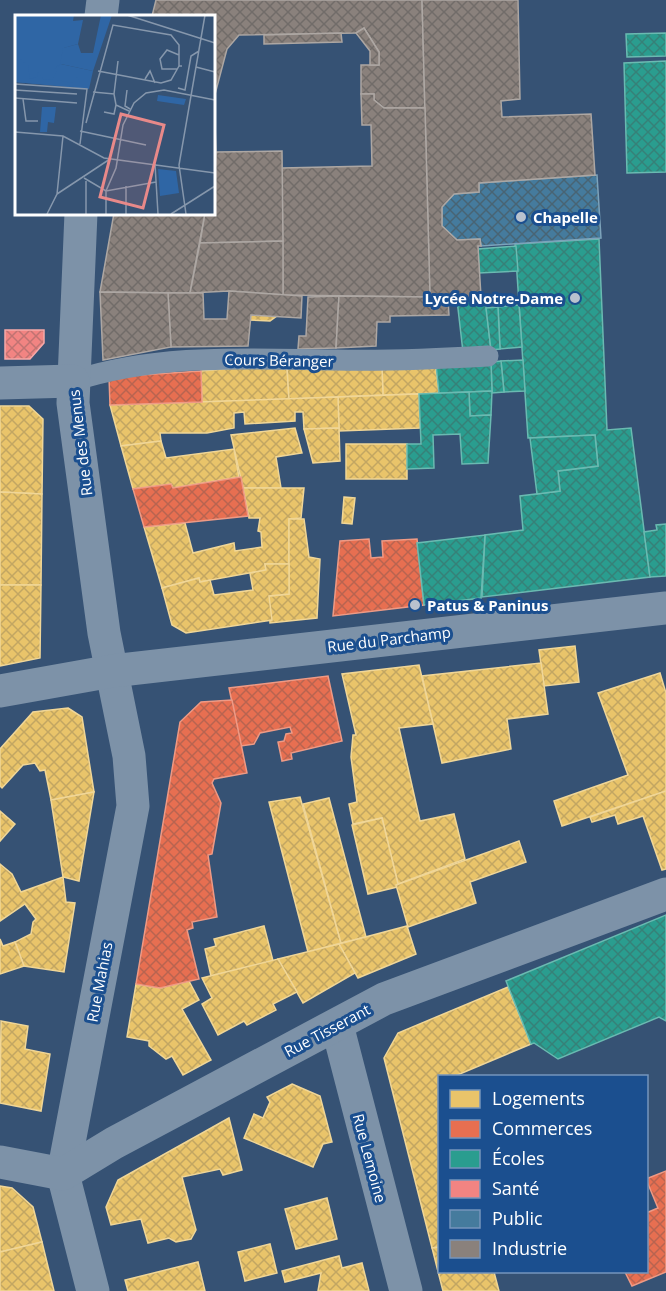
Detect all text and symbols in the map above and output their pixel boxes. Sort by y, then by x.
inset map [15,15,214,214]
place label: Chapelle [533,207,598,227]
marker: Chapelle [514,210,528,224]
place label: Lycée Notre-Dame [424,288,563,308]
marker: Lycée Notre-Dame [568,291,582,305]
street label: Cours Béranger [224,349,334,371]
street label: Rue des Menus [64,389,96,497]
place label: Patus & Paninus [427,595,548,615]
marker: Patus & Paninus [408,598,422,612]
street label: Rue du Parchamp [326,621,452,657]
street label: Rue Mahias [81,940,117,1024]
street label: Rue Tisserant [281,999,373,1061]
legend [438,1075,648,1273]
text: Logements [492,1086,585,1110]
street label: Rue Lemoine [349,1111,391,1205]
text: Commerces [492,1116,592,1140]
text: Écoles [492,1146,545,1170]
text: Santé [492,1176,539,1200]
text: Public [492,1206,543,1230]
text: Industrie [492,1236,567,1260]

